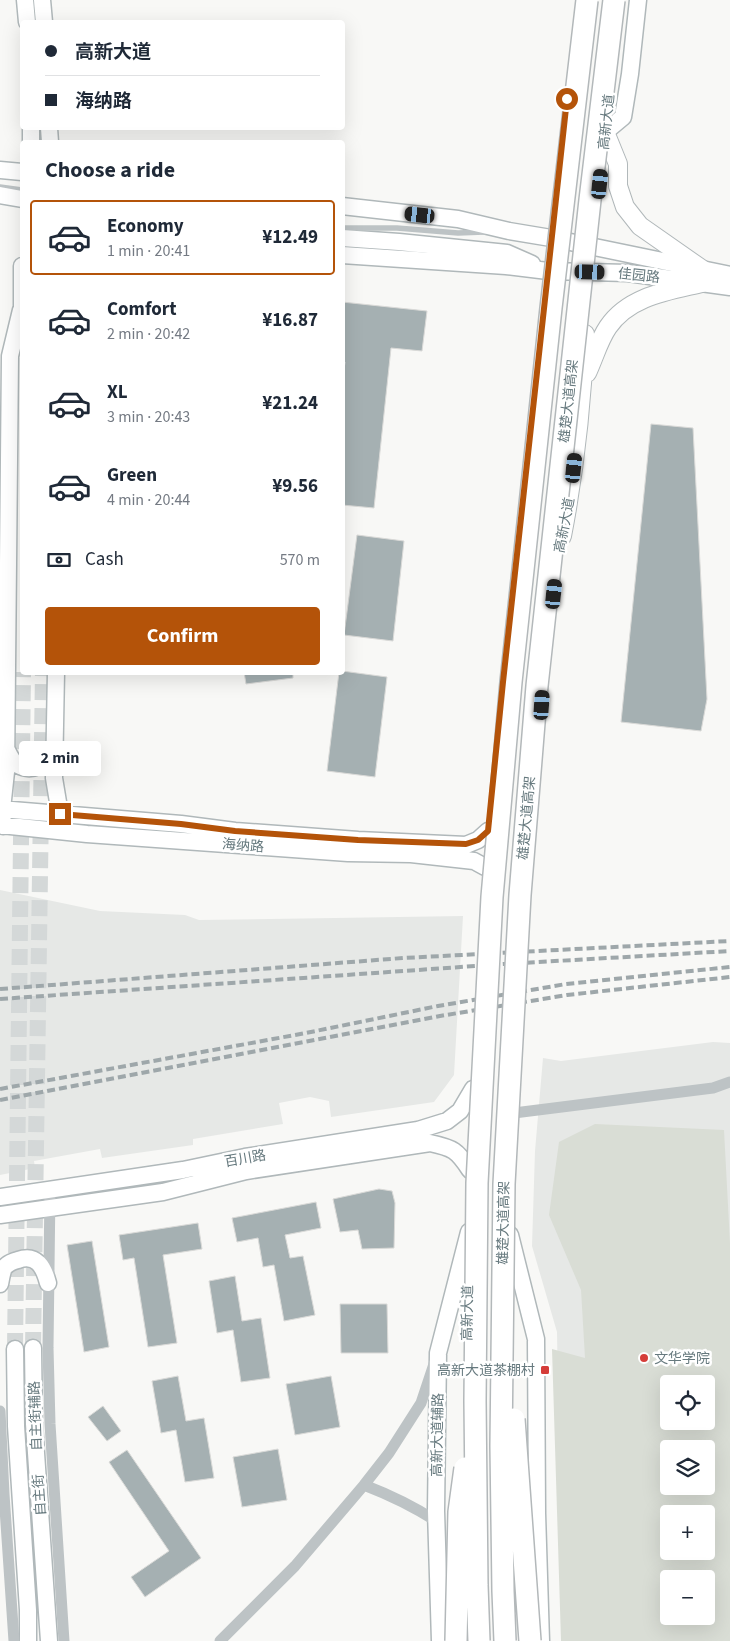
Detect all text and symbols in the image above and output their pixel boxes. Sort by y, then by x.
text: 高新大道 [75,39,151,66]
text: 海纳路 [75,88,132,115]
route start [556,88,578,110]
street label: 高新大道 [594,93,620,151]
text: Choose a ride [45,154,175,186]
car [590,168,609,200]
car [404,206,435,224]
text: Economy [107,213,184,240]
icon: car [47,215,92,260]
text: ¥12.49 [262,224,318,251]
text: 1 min · 20:41 [107,240,190,262]
car [574,264,605,280]
street label: 佳园路 [617,264,661,288]
text: Comfort [107,296,177,323]
icon: car [47,298,92,343]
text: ¥16.87 [262,307,318,334]
text: 2 min · 20:42 [107,323,190,345]
street label: 雄楚大道高架 [555,358,583,444]
text: XL [107,379,128,406]
icon: car [47,381,92,426]
text: ¥21.24 [262,390,318,417]
text: 3 min · 20:43 [107,406,190,428]
car [564,452,583,484]
text: Green [107,462,157,489]
icon: car [47,464,92,509]
text: ¥9.56 [272,473,318,500]
text: 4 min · 20:44 [107,489,190,511]
street label: 高新大道 [550,496,580,555]
icon: cash [45,546,73,574]
text: Cash [85,546,124,573]
text: 570 m [280,549,320,571]
car [544,578,563,610]
button: Confirm [45,607,320,665]
car [533,690,550,720]
callout: 2 min [19,742,101,776]
text: 2 min [41,747,79,769]
street label: 雄楚大道高架 [513,775,541,861]
route end [49,803,71,825]
street label: 海纳路 [221,835,265,857]
street label: 百川路 [223,1145,268,1172]
street label: 雄楚大道高架 [493,1181,515,1265]
street label: 高新大道 [458,1285,478,1341]
place label: 文华学院 [654,1349,710,1369]
marker: 文华学院 [638,1352,650,1364]
place label: 高新大道茶棚村 [437,1361,535,1381]
marker: 高新大道茶棚村 [539,1364,551,1376]
map controls [660,1375,715,1625]
button: locate [660,1375,715,1430]
street label: 自主街辅路 [25,1381,47,1451]
street label: 高新大道辅路 [427,1393,449,1477]
button: layers [660,1440,715,1495]
street label: 自主街 [29,1473,51,1517]
button: + [660,1505,715,1560]
button: − [660,1570,715,1625]

